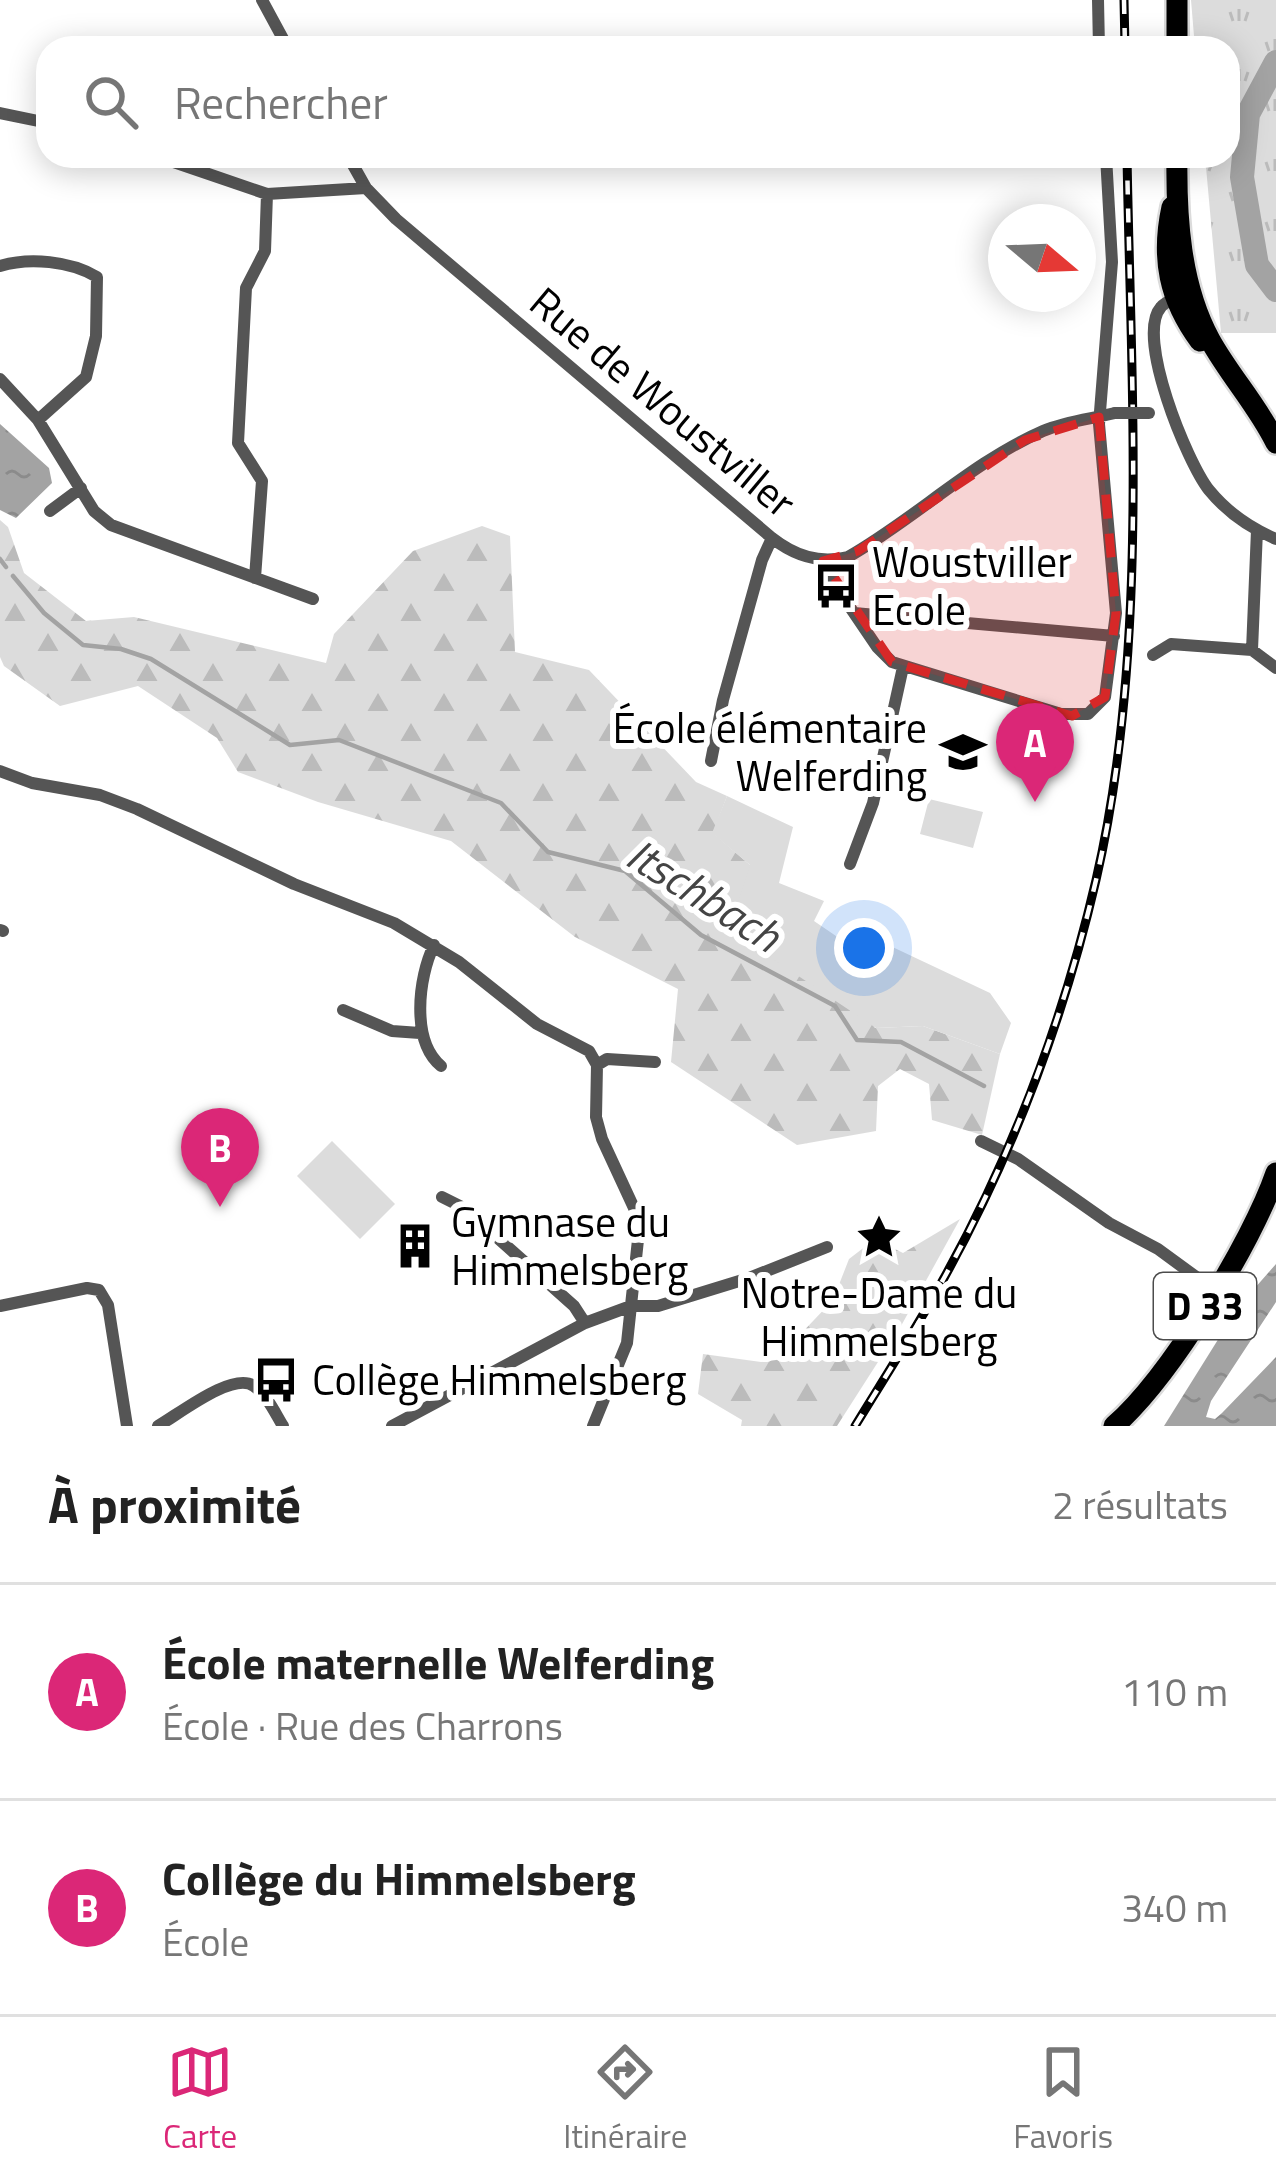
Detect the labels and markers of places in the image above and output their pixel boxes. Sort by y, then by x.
place label: Woustviller Ecole [872,529,1072,641]
bus stop icon: Woustviller Ecole [811,561,861,611]
place label: École élémentaire Welferding [613,695,927,807]
pin: A [996,703,1074,802]
school or university icon: École élémentaire Welferding [938,727,988,777]
pin: B [181,1108,259,1207]
place label: Gymnase du Himmelsberg [451,1189,688,1301]
place icon: Notre-Dame du Himmelsberg [854,1212,904,1262]
building icon: Gymnase du Himmelsberg [390,1221,440,1271]
place label: Notre-Dame du Himmelsberg [741,1260,1017,1372]
place label: Collège Himmelsberg [312,1347,687,1411]
bus stop icon: Collège Himmelsberg [251,1355,301,1405]

